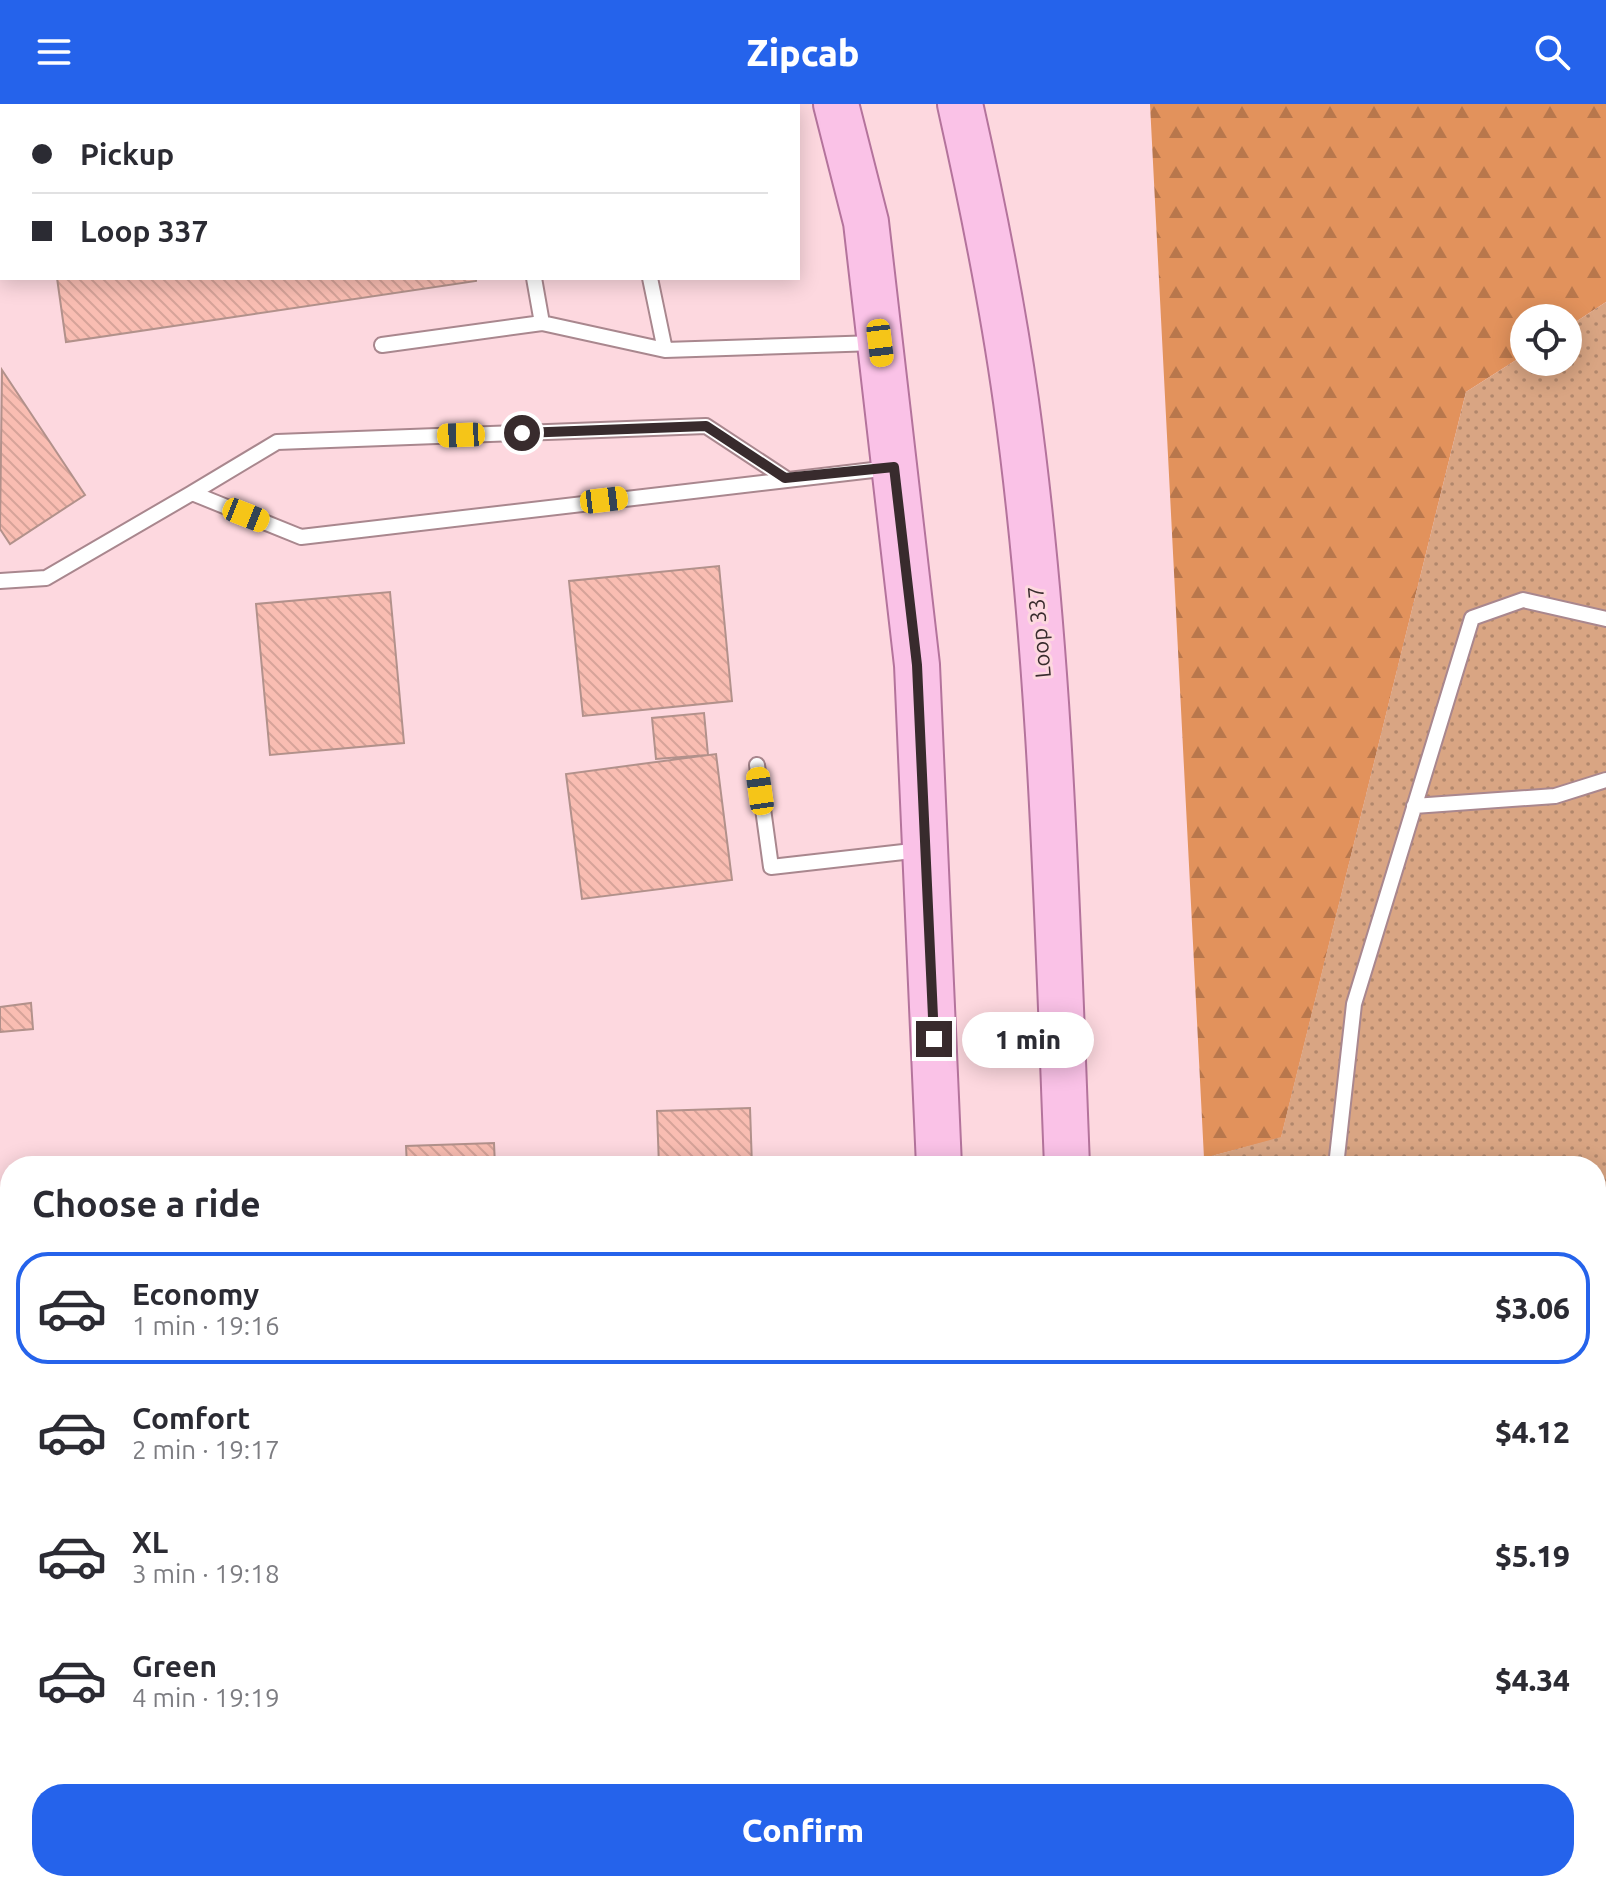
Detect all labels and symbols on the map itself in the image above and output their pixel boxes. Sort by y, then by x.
car [865,318,895,368]
route start [504,415,540,451]
car [437,422,485,448]
car [579,485,629,515]
car [219,495,273,535]
street label: Loop 337 [1022,585,1055,679]
car [745,766,775,816]
callout: 1 min [962,1011,1094,1067]
route end [916,1021,952,1057]

